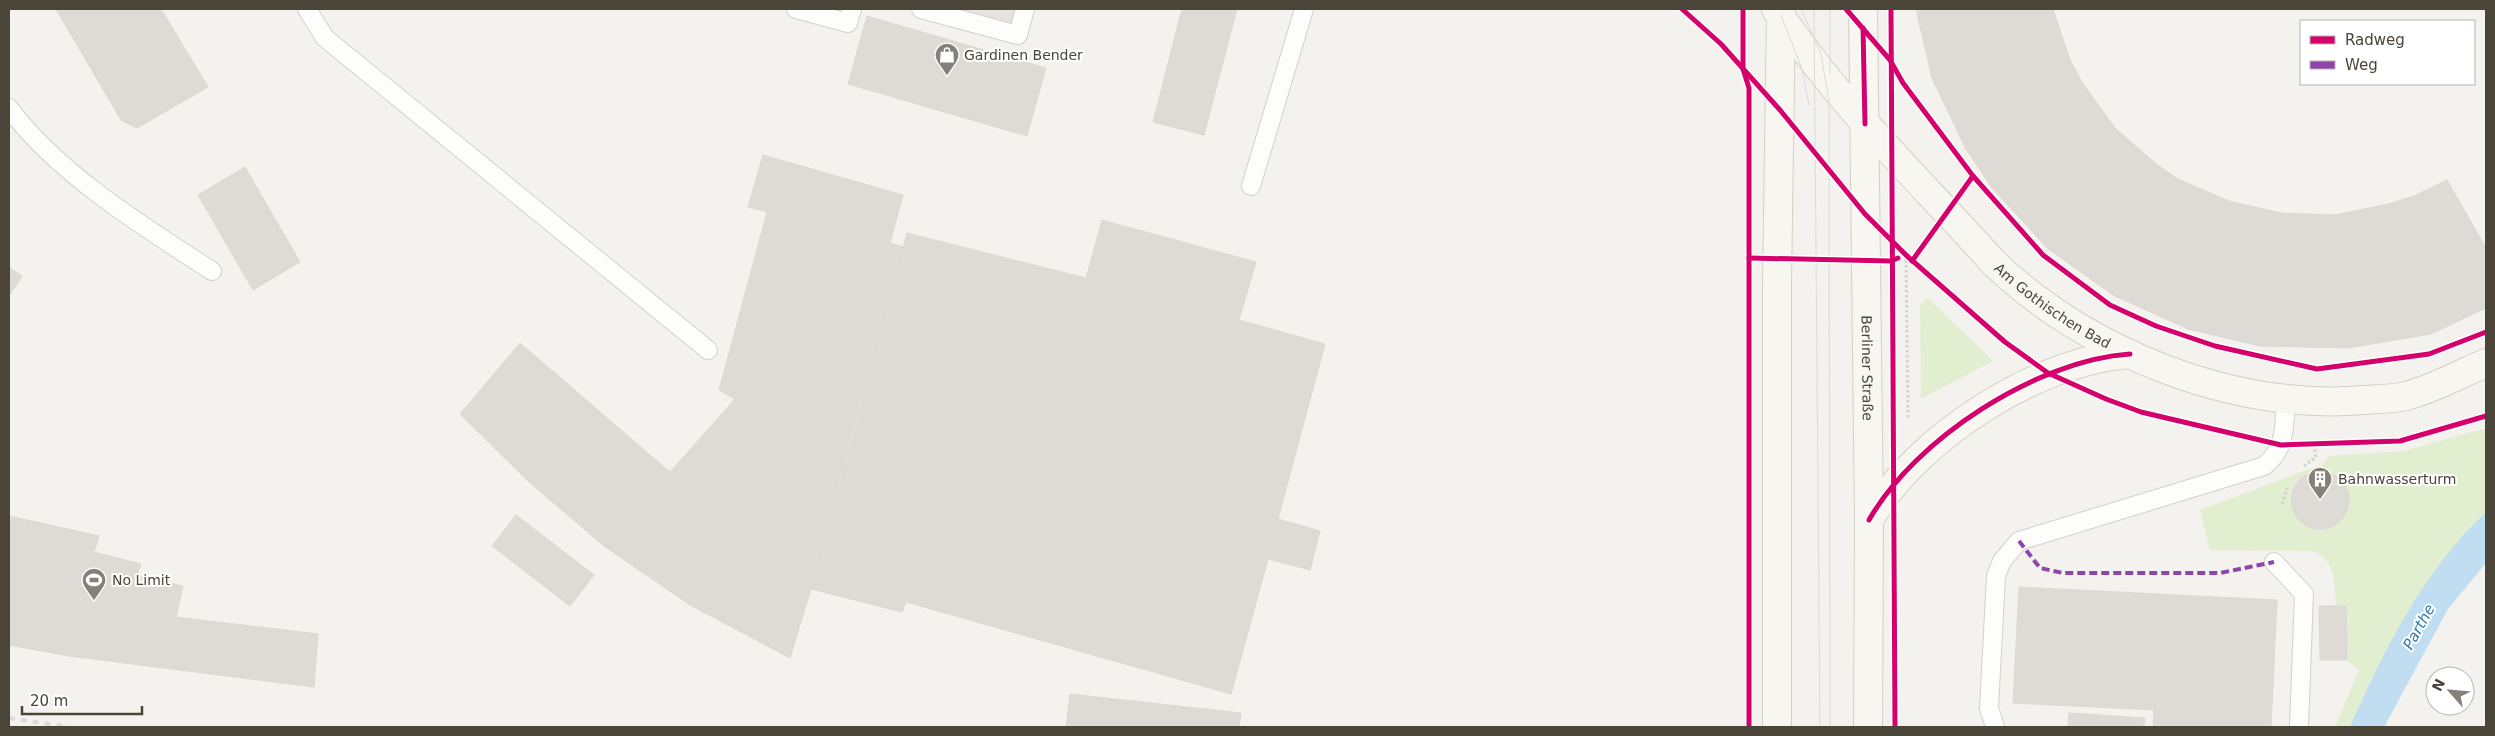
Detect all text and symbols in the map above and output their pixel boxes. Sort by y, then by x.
legend [2300,20,2475,85]
text: Radweg [2345,31,2405,49]
shop icon: Gardinen Bender [934,42,960,76]
place label: Gardinen Bender [964,47,1083,63]
text: Weg [2345,56,2378,74]
street label: Am Gothischen Bad [1991,260,2113,352]
street label: Berliner Straße [1859,315,1876,421]
building icon: Bahnwasserturm [2307,466,2333,500]
place label: Bahnwasserturm [2338,471,2456,487]
sports icon: No Limit [81,567,107,601]
place label: No Limit [112,572,171,588]
water label: Parthe [2399,601,2439,653]
north arrow [2425,666,2475,716]
text: N [2429,676,2448,694]
scale bar [22,684,142,716]
text: 20 m [30,692,68,710]

